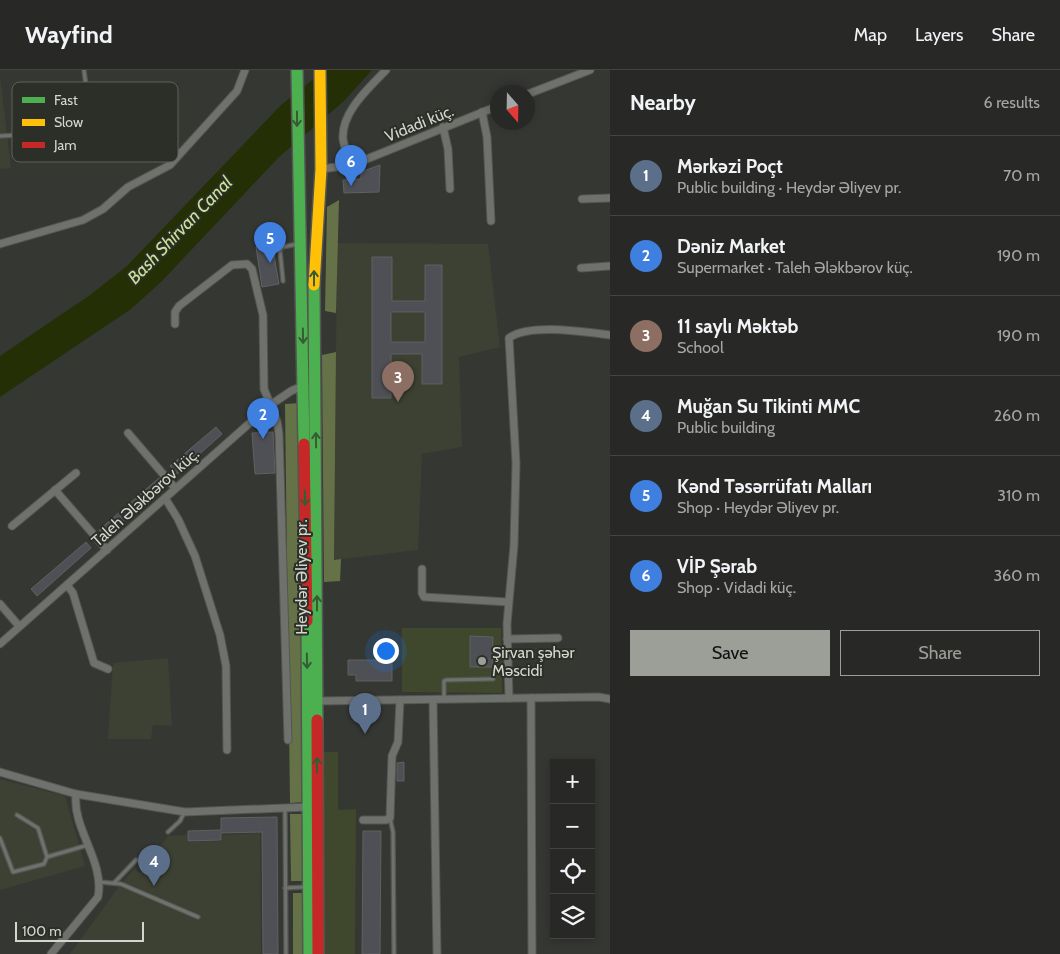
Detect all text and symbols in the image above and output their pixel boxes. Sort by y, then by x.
text: Wayfind [25,20,113,49]
text: Map [854,24,887,46]
text: Layers [915,24,964,46]
text: Share [992,24,1035,46]
legend [12,82,178,162]
north arrow [490,85,535,130]
text: Nearby [630,90,696,115]
text: Fast [54,91,78,109]
text: 6 results [984,93,1040,112]
street label: Vidadi küç. [382,101,456,146]
one-way arrow [292,110,302,126]
text: Slow [54,113,83,131]
text: Jam [53,136,76,154]
pin: 6 [335,145,367,186]
text: Mərkəzi Poçt [677,155,783,178]
text: 1 [643,166,649,185]
text: 70 m [1003,166,1040,185]
water label: Bash Shirvan Canal [123,171,238,288]
text: Public building · Heydər Əliyev pr. [677,178,901,197]
pin: 5 [254,222,286,263]
text: Dəniz Market [677,235,785,258]
text: 2 [642,246,650,265]
text: 190 m [997,246,1040,265]
text: Supermarket · Taleh Ələkbərov küç. [677,258,913,277]
one-way arrow [309,270,319,286]
text: 11 saylı Məktəb [677,315,798,338]
text: 3 [642,326,650,345]
text: 190 m [997,326,1040,345]
one-way arrow [298,328,308,344]
text: School [677,338,724,357]
pin: 3 [382,361,414,402]
text: Muğan Su Tikinti MMC [677,395,860,418]
pin: 2 [247,398,279,439]
text: 4 [641,406,651,425]
text: 260 m [994,406,1040,425]
text: Public building [677,418,775,437]
one-way arrow [311,433,321,449]
street label: Taleh Ələkbərov küç. [88,444,203,551]
text: Kənd Təsərrüfatı Malları [677,475,872,498]
text: 5 [642,486,650,505]
text: 310 m [997,486,1040,505]
one-way arrow [300,490,310,506]
text: Shop · Heydər Əliyev pr. [677,498,839,517]
street label: Heydər Əliyev pr. [292,519,311,635]
text: VİP Şərab [677,555,757,578]
text: 6 [642,566,651,585]
text: 360 m [993,566,1040,585]
text: Shop · Vidadi küç. [677,578,796,597]
one-way arrow [312,595,322,612]
button: Save [630,630,830,676]
button: Share [840,630,1040,676]
your location [373,638,399,664]
place label: Şirvan şəhər Məscidi [492,643,575,680]
one-way arrow [302,652,311,668]
marker: Şirvan şəhər Məscidi [476,655,488,667]
pin: 1 [349,693,381,734]
one-way arrow [312,758,322,774]
map controls [550,759,595,939]
button: + [550,759,595,804]
button: − [550,804,595,849]
pin: 4 [138,845,170,886]
button: locate [550,849,595,894]
button: layers [550,894,595,939]
scale bar [15,919,144,942]
text: 100 m [22,922,62,940]

